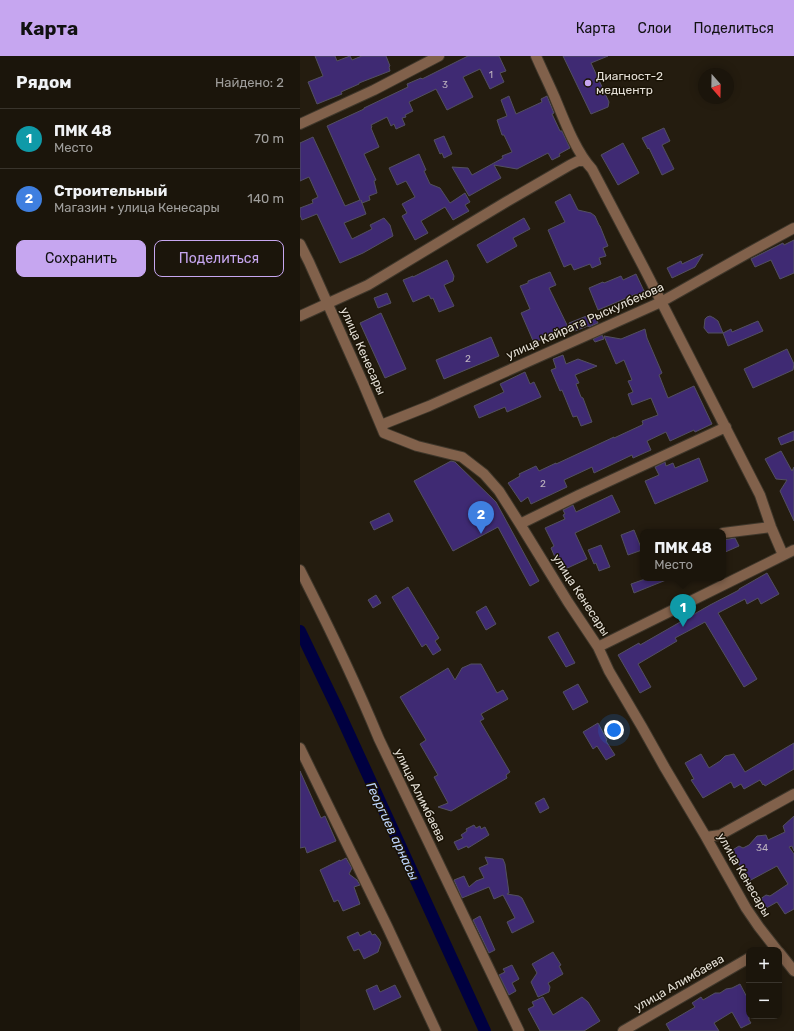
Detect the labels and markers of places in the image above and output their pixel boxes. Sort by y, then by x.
place label: Диагност-2 медцентр [596,69,663,97]
marker: Диагност-2 медцентр [583,78,593,88]
pin: 2 [468,501,494,534]
pin: 1 [670,594,696,627]

